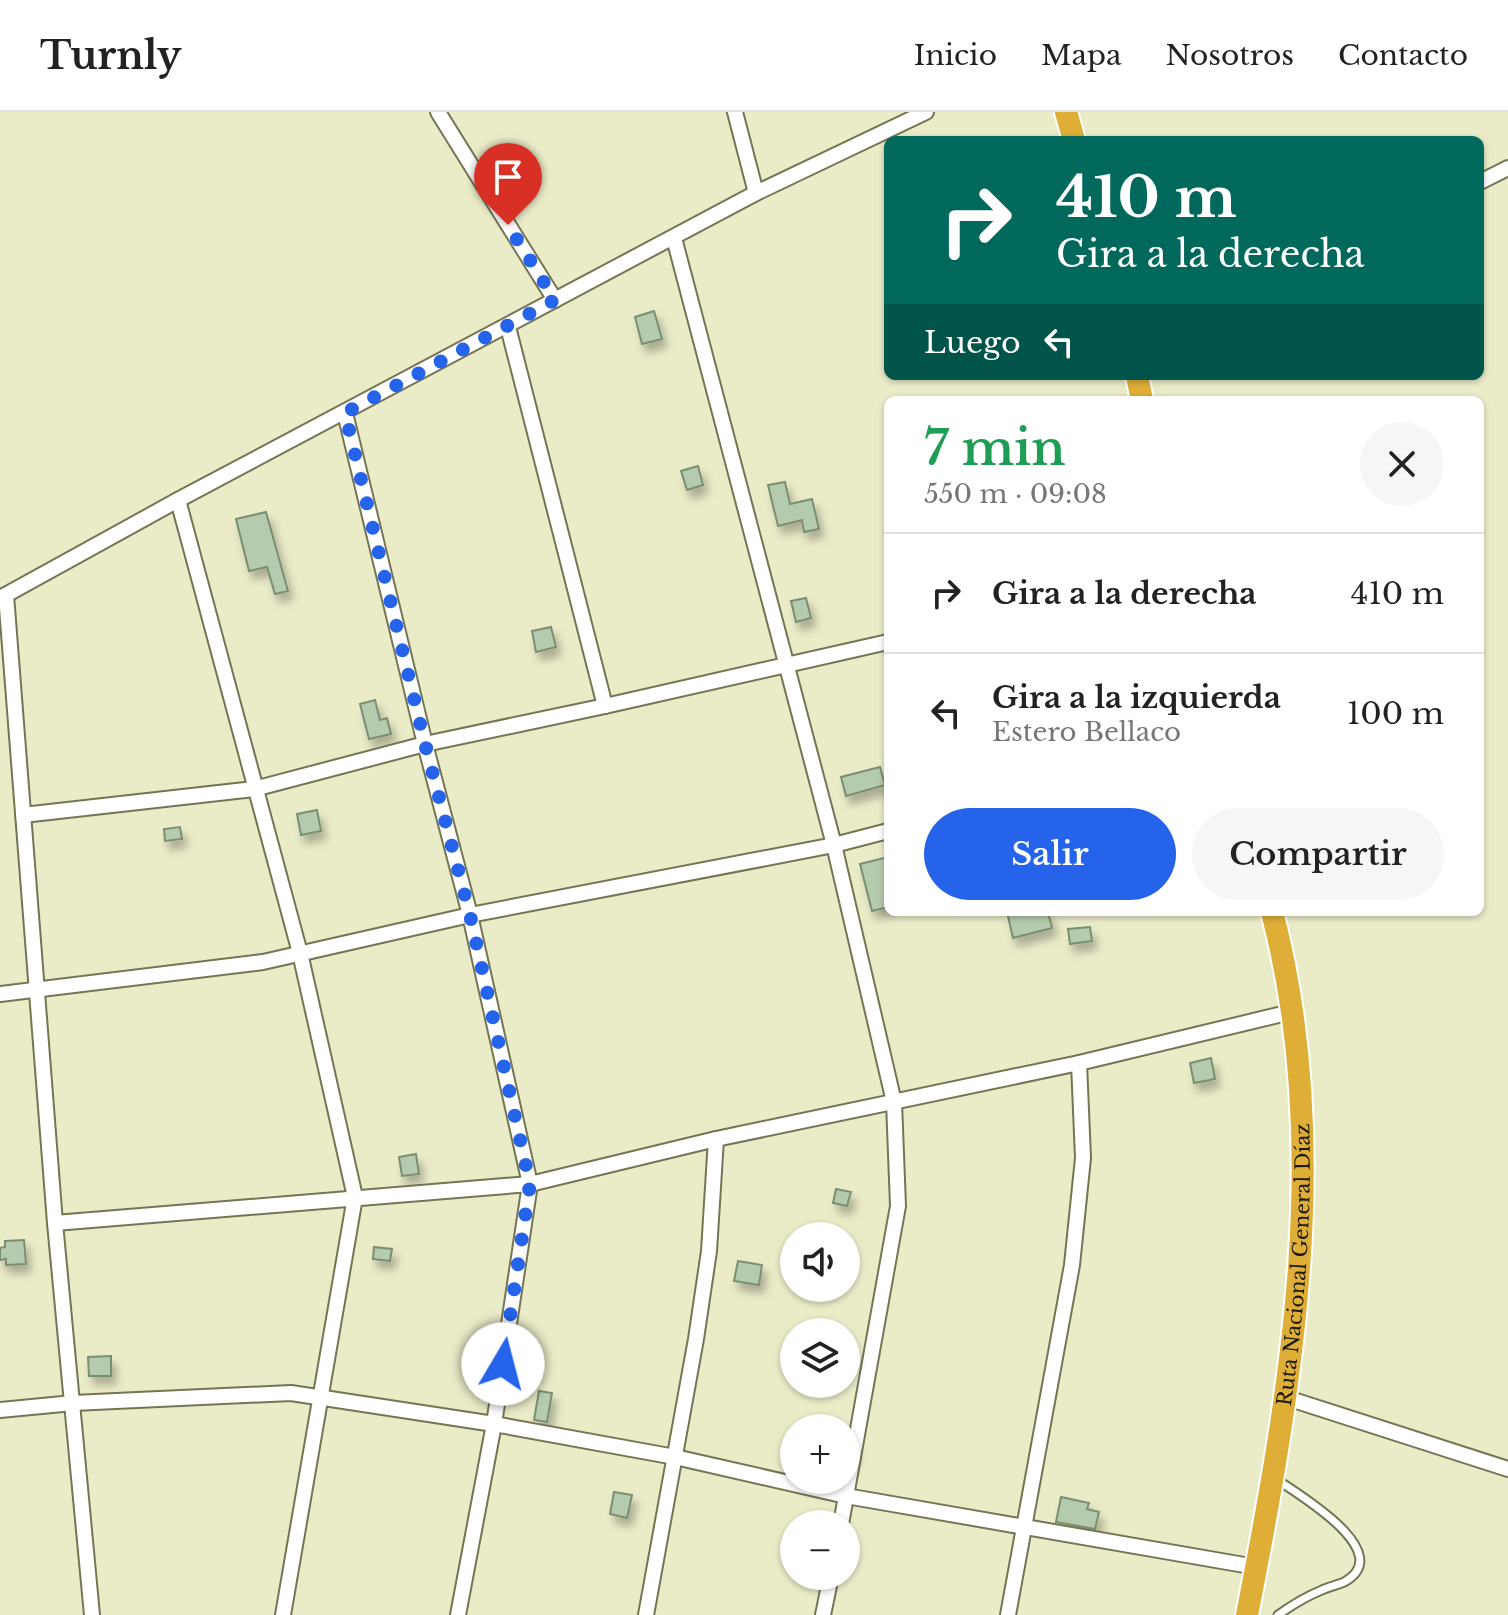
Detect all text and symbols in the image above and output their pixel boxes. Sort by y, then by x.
text: Turnly [40,32,181,79]
text: Inicio [914,38,997,73]
text: Mapa [1041,38,1122,73]
text: Nosotros [1166,38,1294,73]
text: Contacto [1338,38,1468,73]
pin [474,143,542,225]
icon: arrive [486,155,530,199]
text: 410 m [1056,163,1237,232]
icon: right [924,168,1028,272]
text: Gira a la derecha [1056,232,1364,277]
icon: left [1037,320,1081,364]
text: Luego [924,324,1021,361]
text: 7 min [924,418,1066,478]
button: close [1360,422,1444,506]
text: 550 m · 09:08 [924,478,1107,510]
icon: right [924,571,968,615]
text: Gira a la derecha [992,575,1257,612]
text: 410 m [1351,575,1444,612]
text: Gira a la izquierda [992,679,1281,716]
icon: left [924,691,968,735]
text: 100 m [1347,695,1444,732]
text: Estero Bellaco [992,716,1181,748]
button: Salir [924,808,1176,900]
button: Compartir [1192,808,1444,900]
street label: Ruta Nacional General Díaz [1272,1123,1315,1408]
map controls [780,1222,860,1590]
button: sound [780,1222,860,1302]
button: layers [780,1318,860,1398]
position arrow [461,1322,545,1406]
button: + [780,1414,860,1494]
button: − [780,1510,860,1590]

